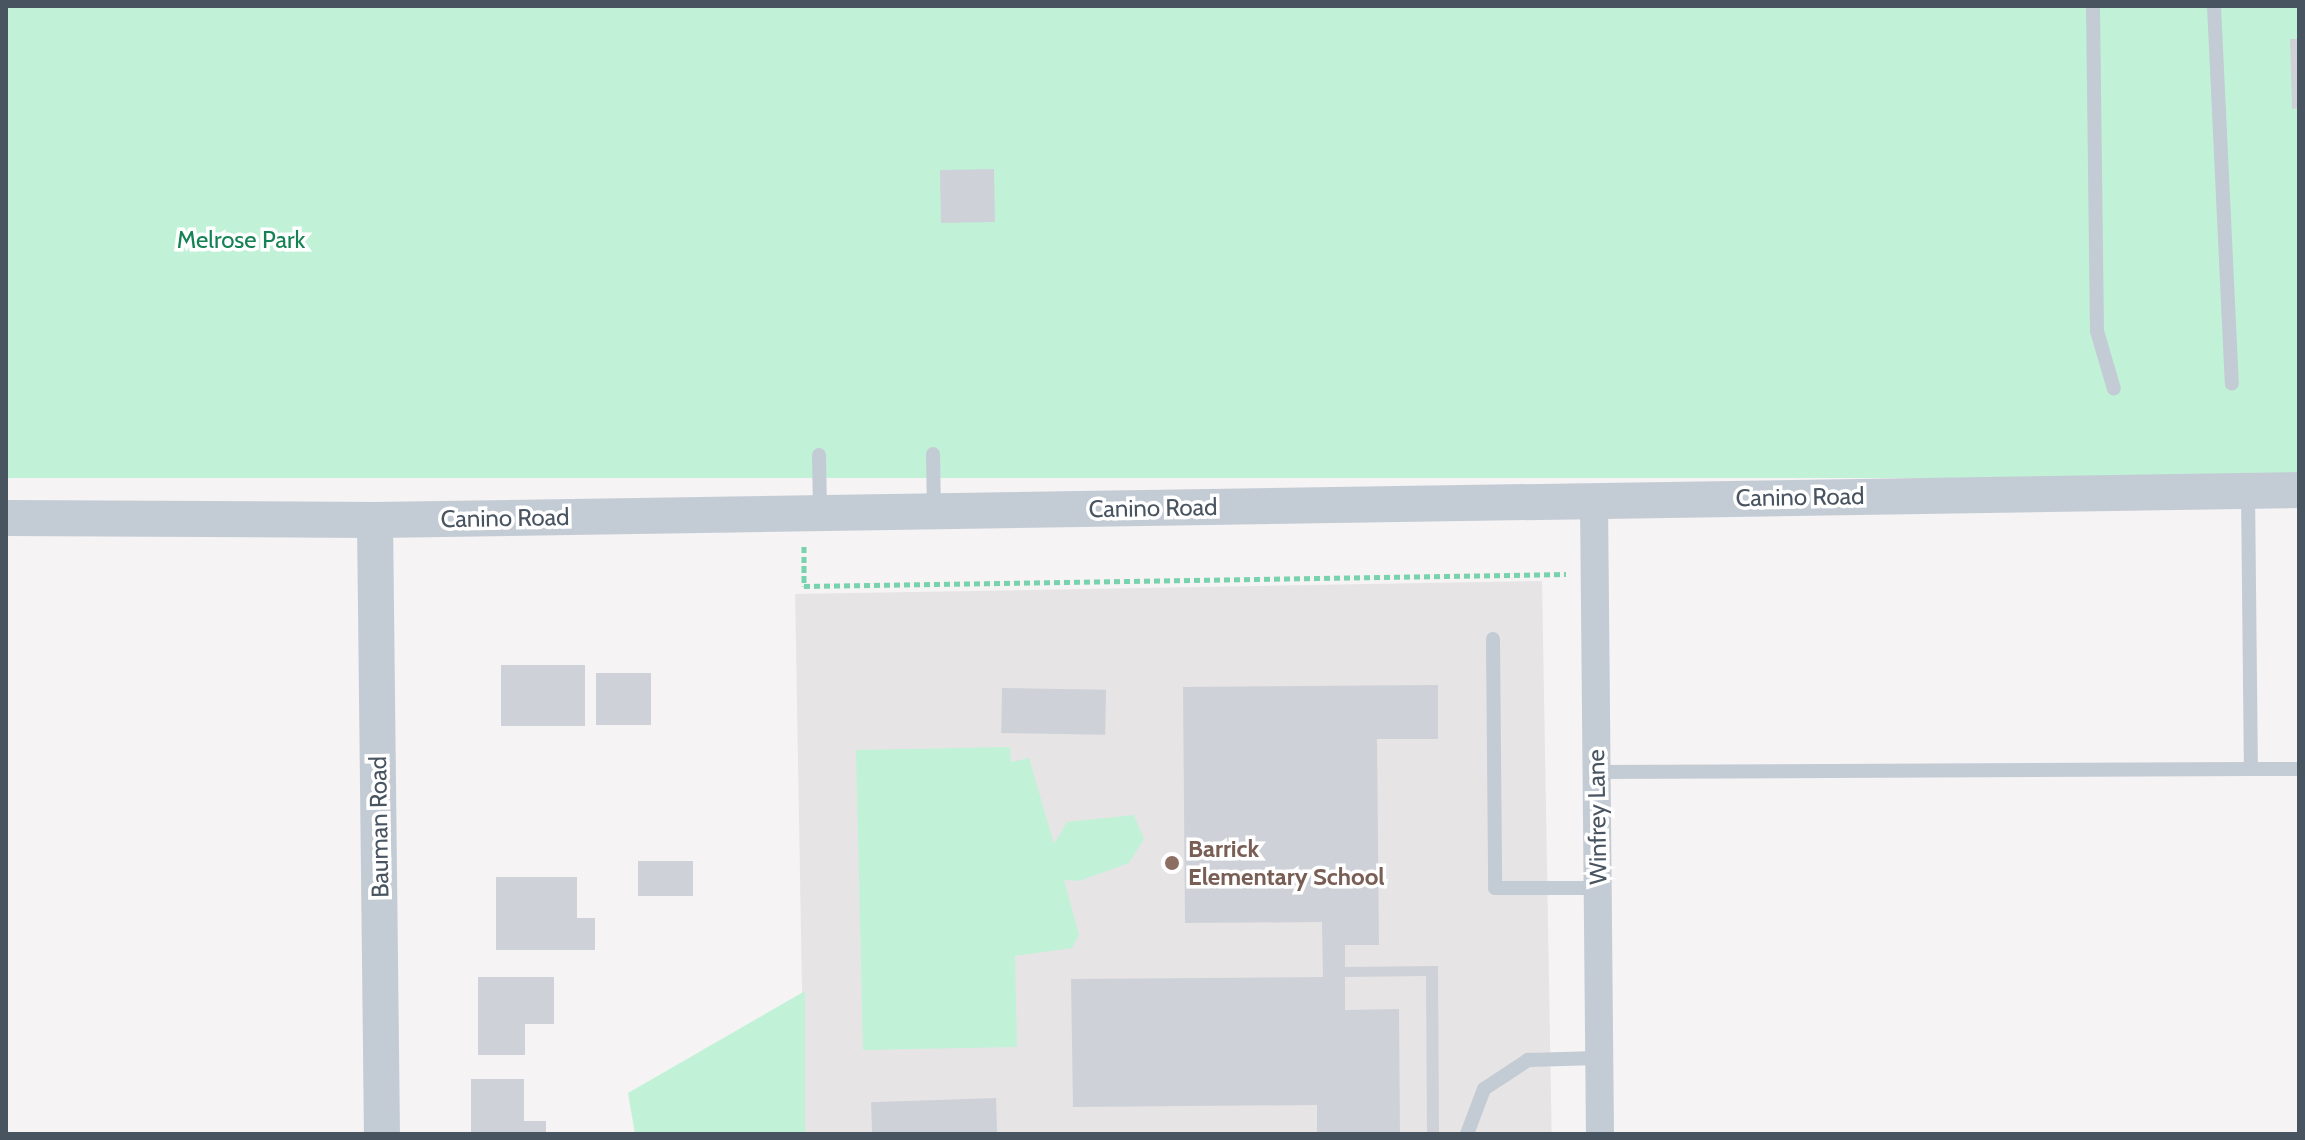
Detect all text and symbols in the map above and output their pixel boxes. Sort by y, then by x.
park label: Melrose Park [177,226,305,254]
street label: Canino Road [1735,481,1865,513]
street label: Canino Road [1088,492,1218,524]
street label: Canino Road [440,502,570,534]
street label: Winfrey Lane [1581,749,1613,885]
street label: Bauman Road [363,756,395,898]
place label: Barrick Elementary School [1188,835,1385,891]
marker: Barrick Elementary School [1163,854,1181,872]

